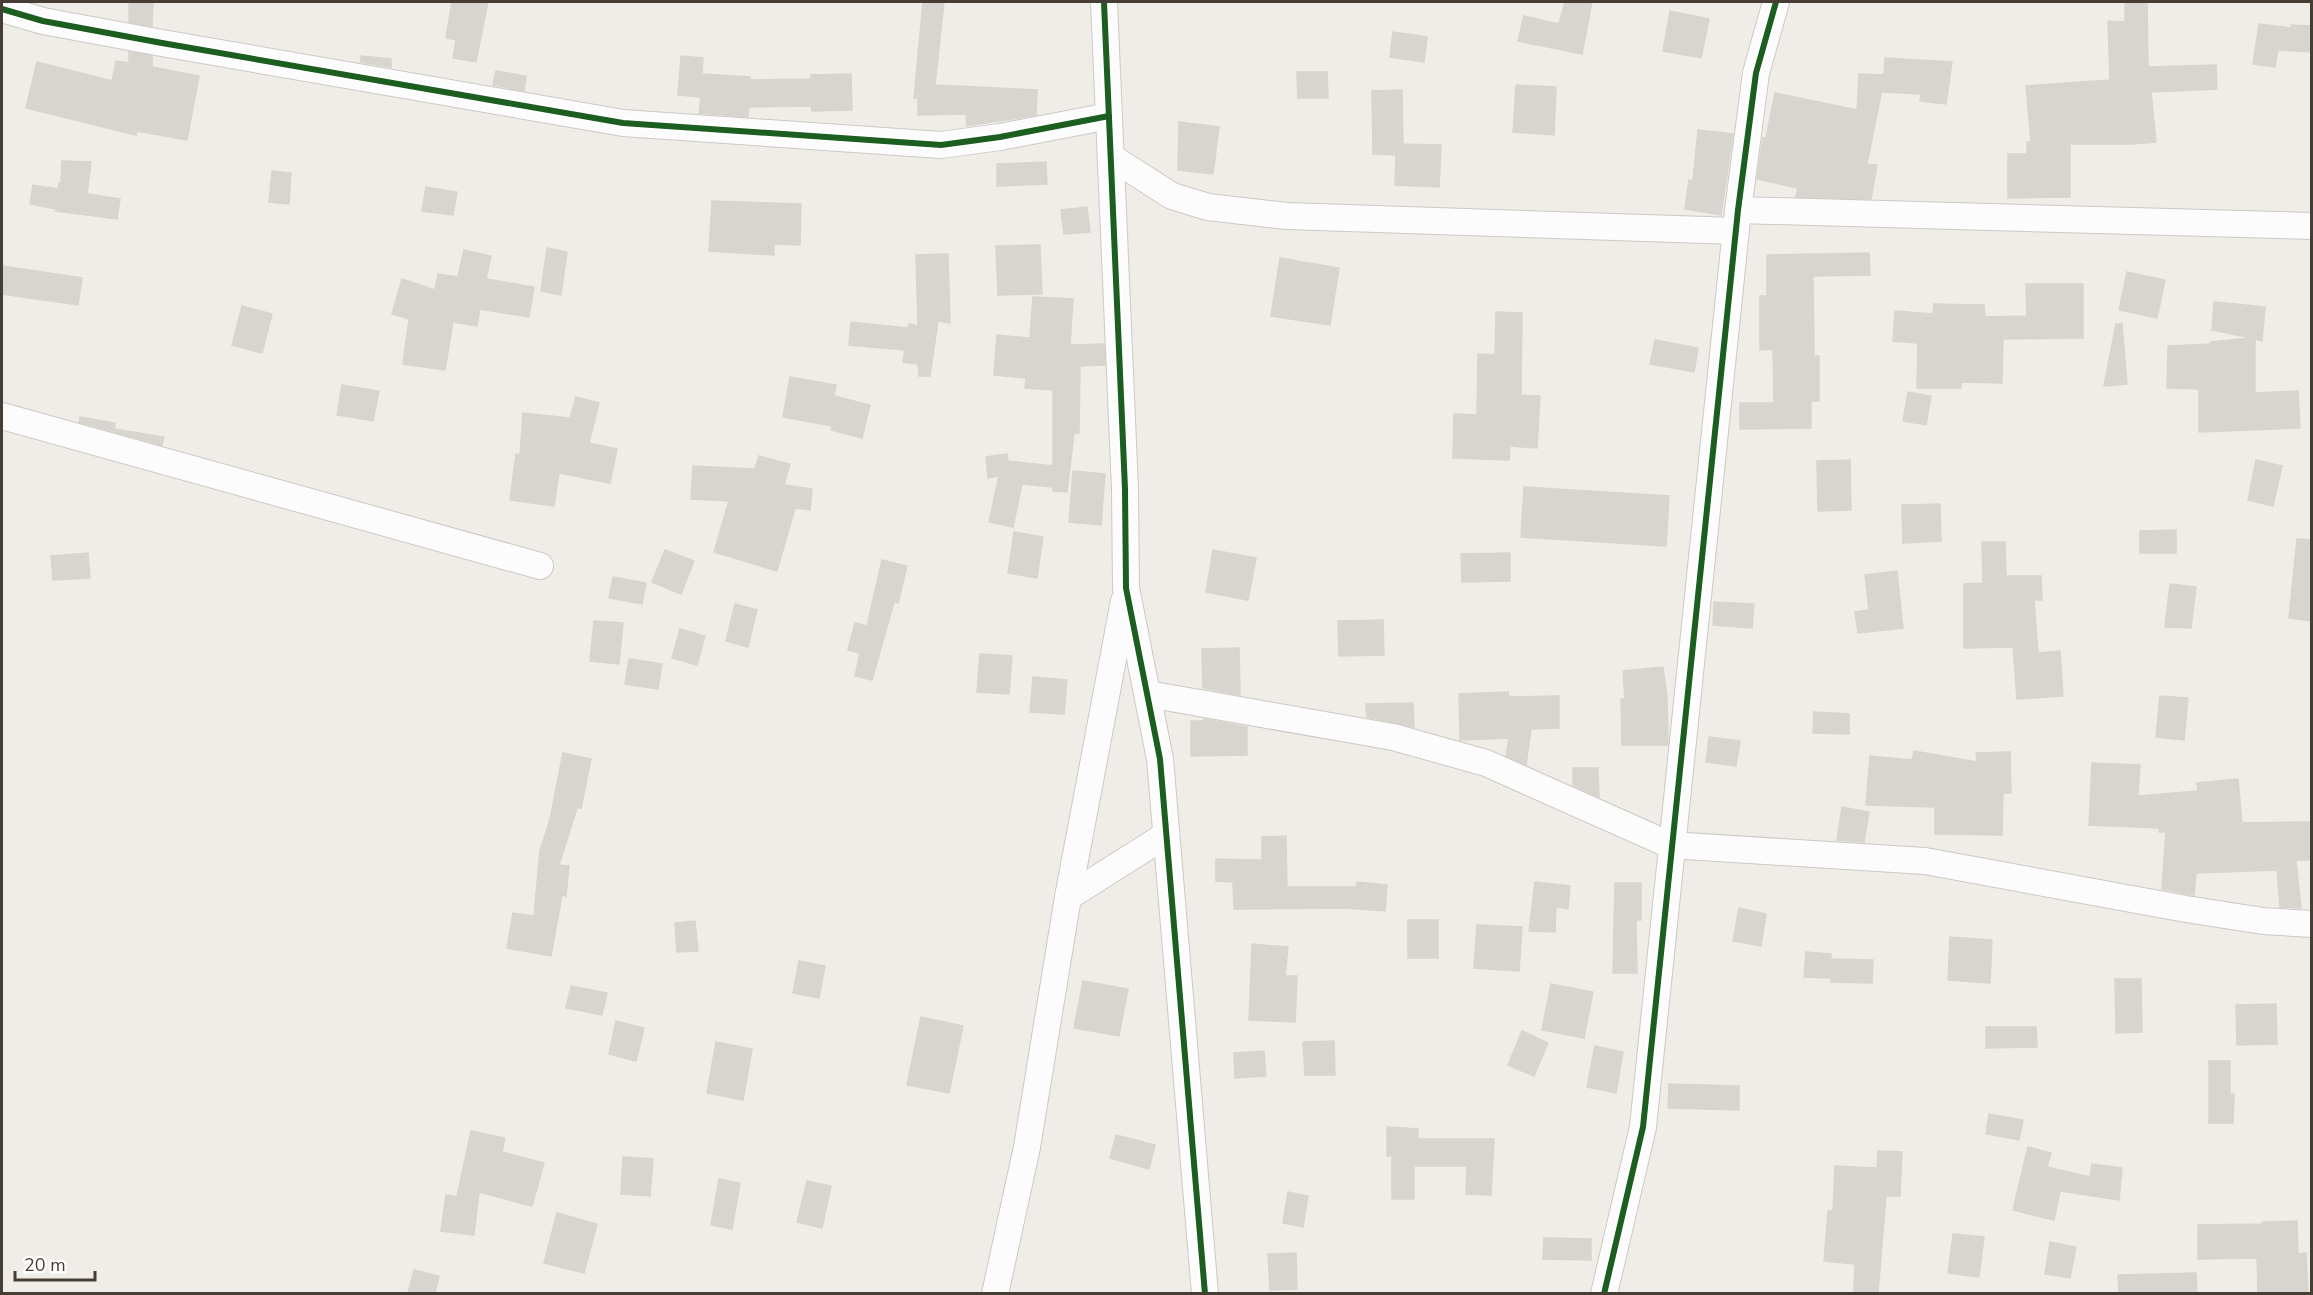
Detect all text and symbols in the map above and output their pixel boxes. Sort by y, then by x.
scale bar [15,1244,94,1282]
text: 20 m [24,1253,66,1277]

